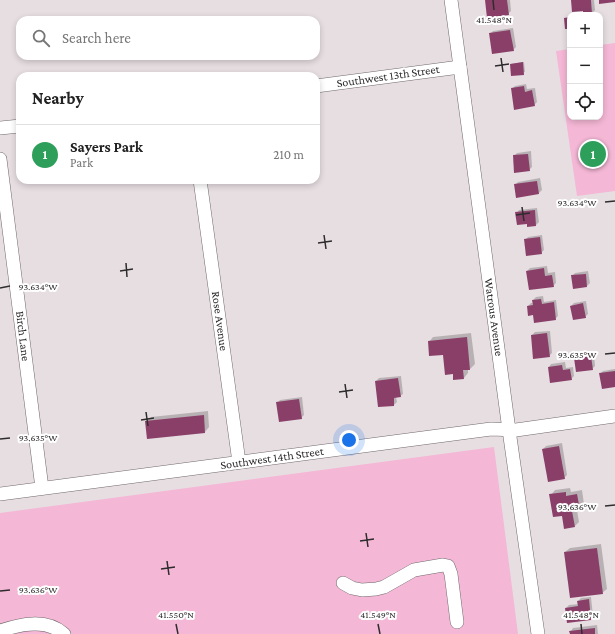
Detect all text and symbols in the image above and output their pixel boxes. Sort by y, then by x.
map controls [567,12,603,120]
button: + [567,12,603,48]
text: 41.548°N [476,14,512,25]
search box [16,16,320,60]
icon: search [30,27,52,49]
text: Search here [62,30,131,46]
button: − [567,48,603,84]
street label: Southwest 13th Street [336,62,441,90]
button: locate [567,84,603,120]
text: Nearby [32,89,84,108]
text: Sayers Park [70,139,143,155]
pin: 1 [580,139,606,169]
text: 1 [43,147,47,162]
text: 210 m [273,147,304,162]
text: Park [70,155,93,170]
text: 93.634°W [557,197,597,208]
street label: Watrous Avenue [482,277,506,357]
text: 93.634°W [18,281,58,292]
street label: Rose Avenue [209,290,231,352]
street label: Birch Lane [13,310,33,362]
text: 93.635°W [558,349,597,360]
your location [339,430,359,450]
text: 93.635°W [19,432,58,443]
street label: Southwest 14th Street [219,444,326,472]
text: 93.636°W [558,501,597,512]
text: 93.636°W [19,584,58,595]
text: 41.550°N [158,609,194,620]
text: 41.549°N [360,609,396,620]
text: 41.548°N [563,609,599,620]

